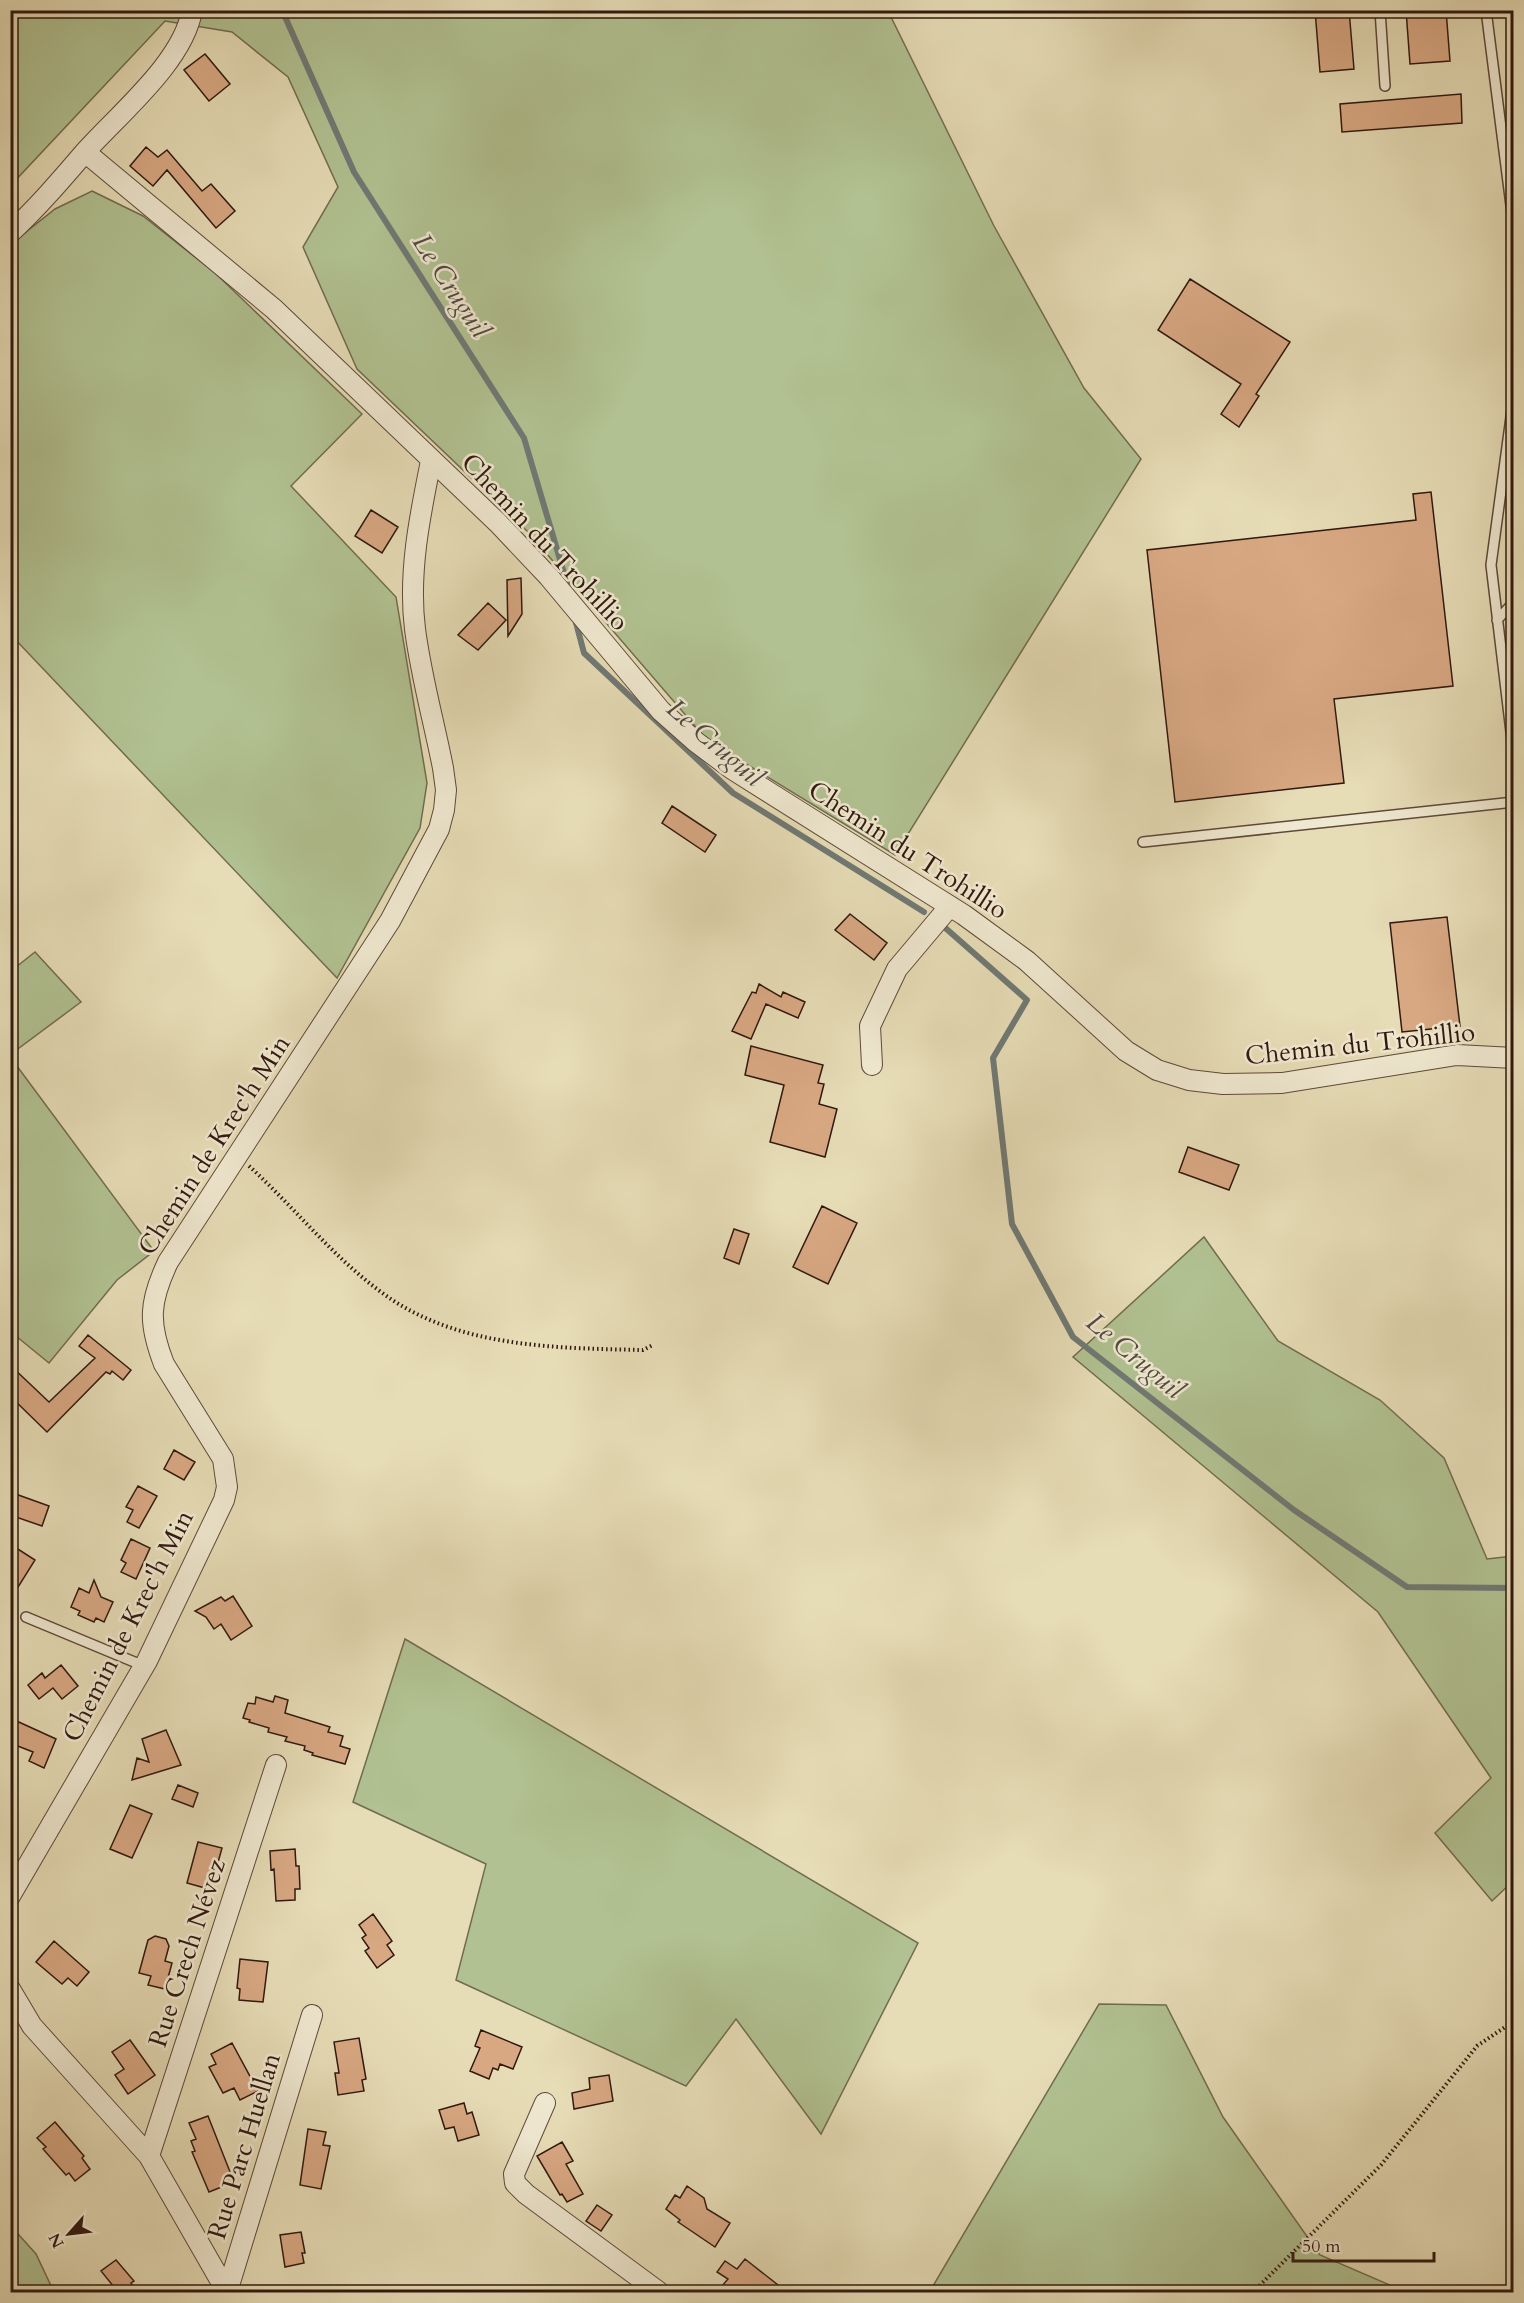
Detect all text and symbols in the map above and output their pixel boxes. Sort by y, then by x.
water label: Le Cruguil [403,227,499,346]
street label: Chemin du Trohillio [453,446,637,638]
water label: Le Cruguil [658,690,772,796]
street label: Chemin du Trohillio [802,772,1014,928]
street label: Chemin du Trohillio [1243,1015,1477,1073]
street label: Chemin de Krec'h Min [130,1028,298,1262]
water label: Le Cruguil [1078,1304,1192,1408]
street label: Chemin de Krec'h Min [54,1504,202,1748]
street label: Rue Crech Névez [140,1854,234,2052]
street label: Rue Parc Huellan [199,2048,289,2243]
north arrow [39,2204,99,2264]
scale bar [1293,2225,1434,2263]
text: N [44,2229,70,2252]
text: 50 m [1302,2234,1341,2259]

